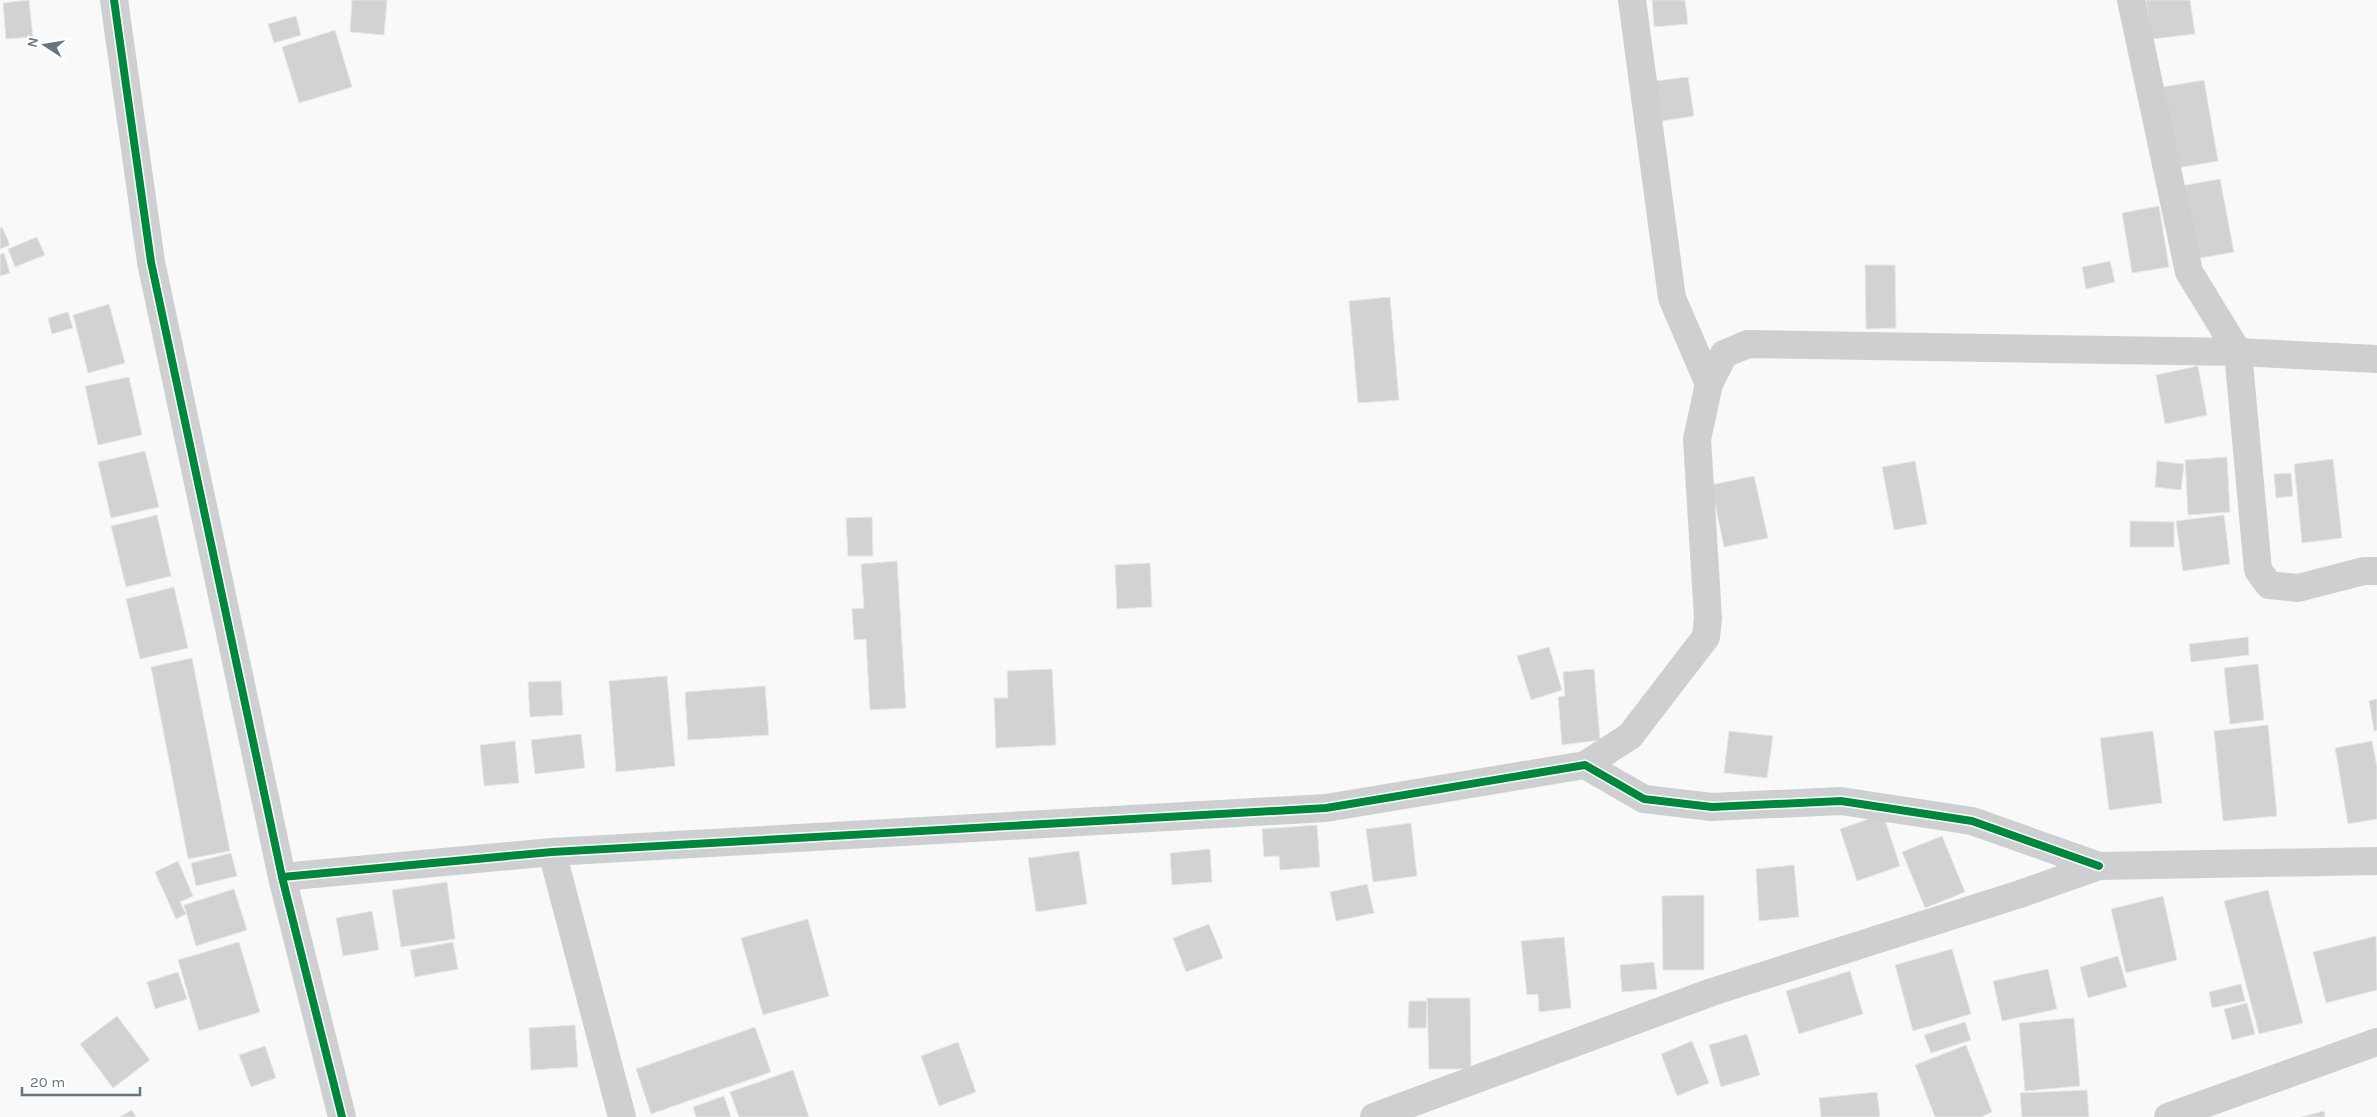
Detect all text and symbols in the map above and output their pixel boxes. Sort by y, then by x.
north arrow [20,20,70,70]
text: N [23,36,42,49]
scale bar [22,1064,140,1096]
text: 20 m [30,1073,65,1091]

